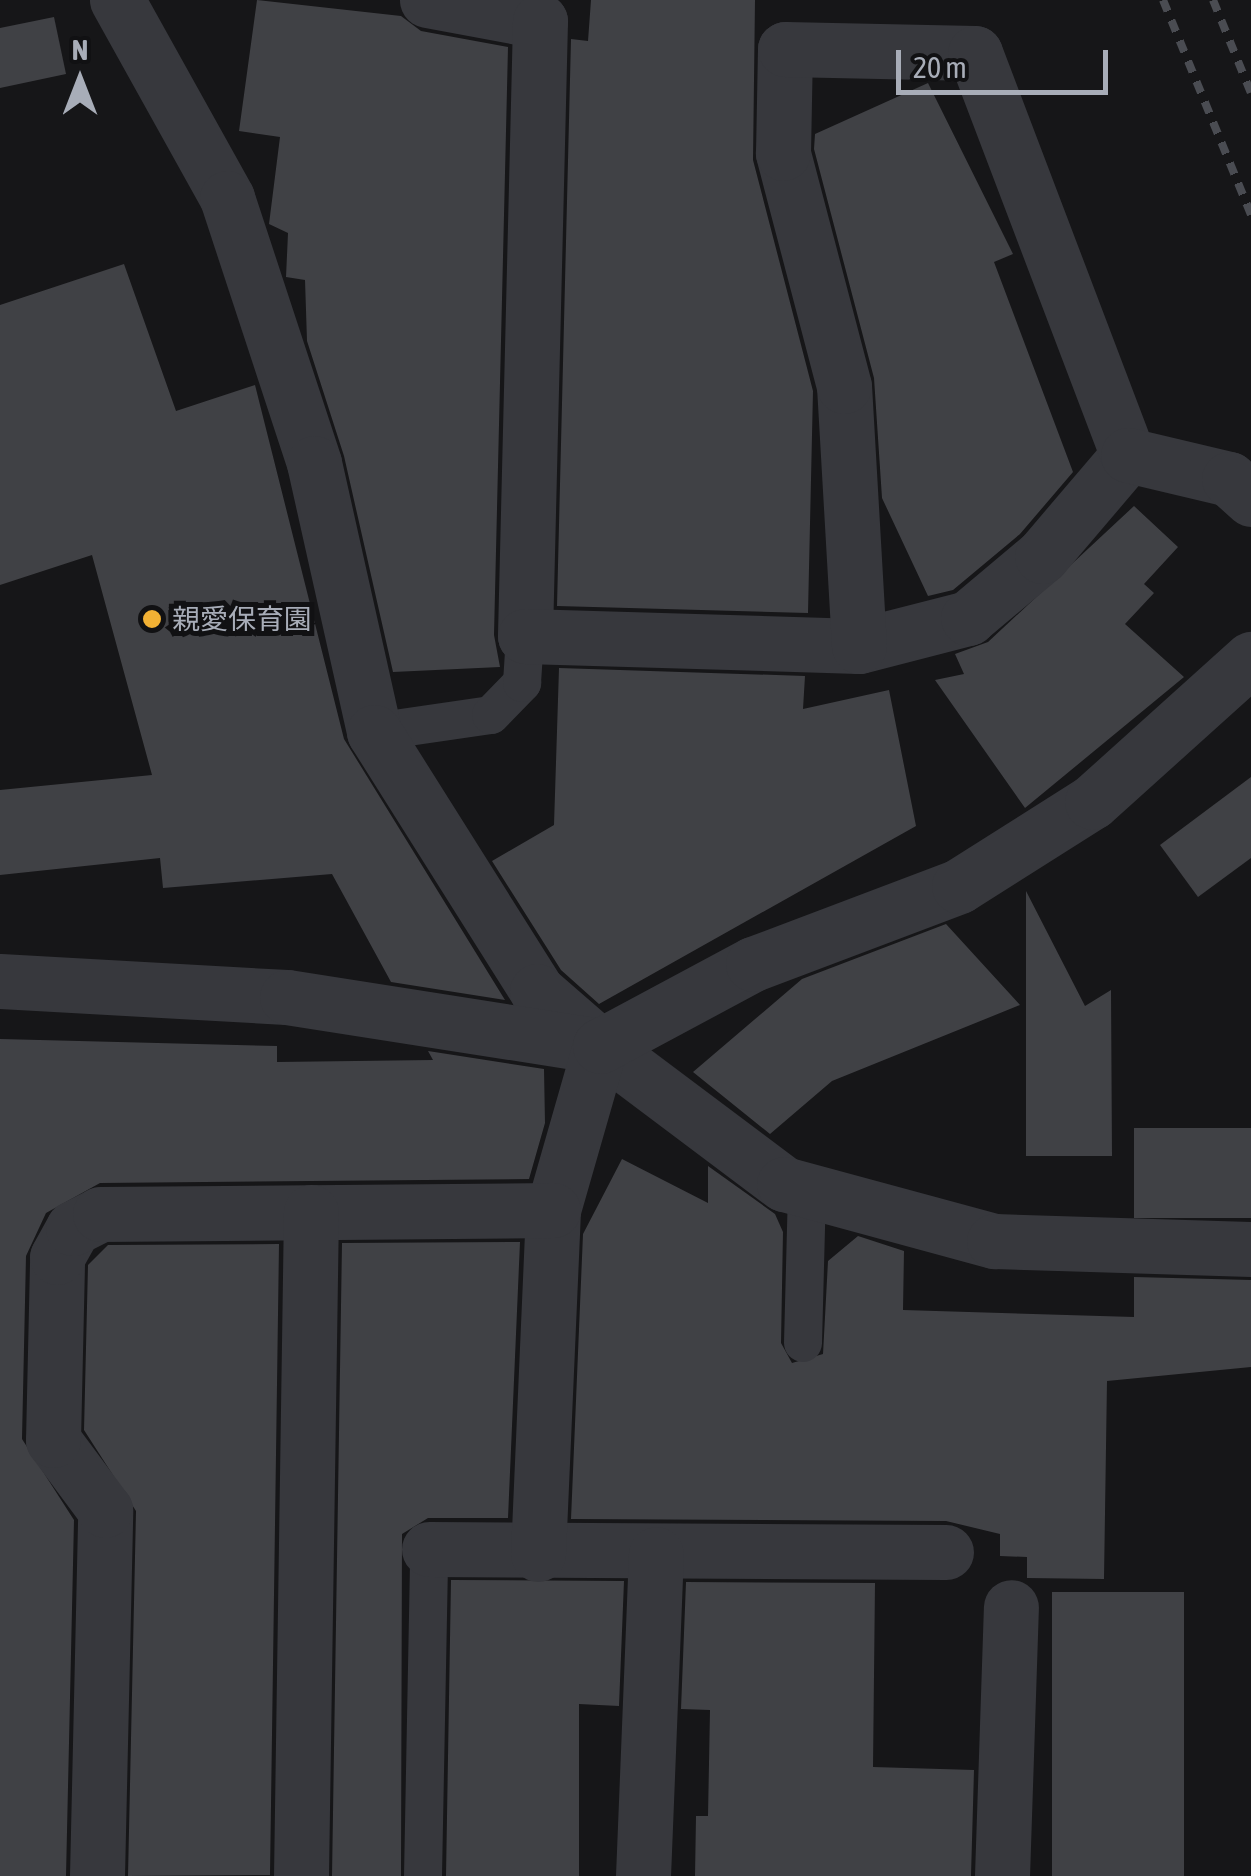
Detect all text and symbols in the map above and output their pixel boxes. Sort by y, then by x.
north arrow [30,30,130,130]
scale bar [901,30,1114,92]
text: N [72,34,88,66]
text: 20 m [913,50,967,84]
place label: 親愛保育園 [172,602,312,636]
marker: 親愛保育園 [141,608,163,630]

